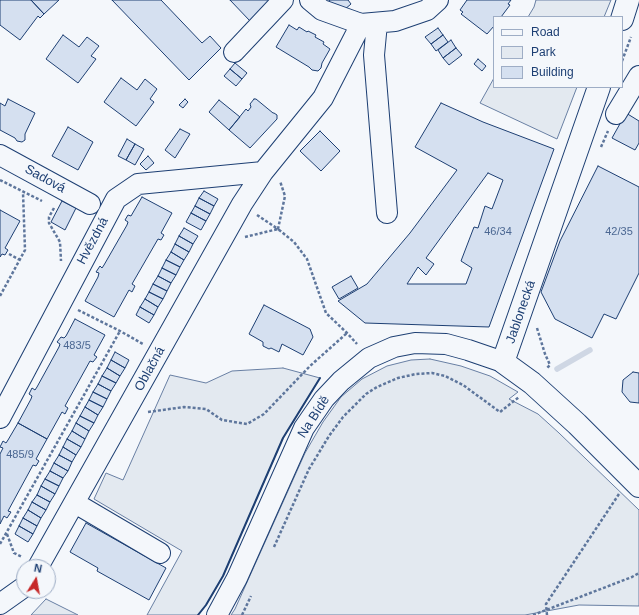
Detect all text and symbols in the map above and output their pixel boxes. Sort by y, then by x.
legend [493,16,623,88]
text: Road [531,25,560,39]
text: Park [531,45,556,59]
text: Building [531,65,574,79]
street label: Sadová [22,161,68,197]
street label: Hvězdná [74,215,112,267]
house number: 46/34 [484,225,512,239]
house number: 42/35 [605,225,633,239]
street label: Jablonecká [503,278,539,346]
house number: 483/5 [63,339,91,353]
street label: Oblačná [131,344,169,394]
street label: Na Bídě [295,393,333,441]
house number: 485/9 [6,448,34,462]
north arrow [16,559,56,599]
text: N [33,562,43,575]

